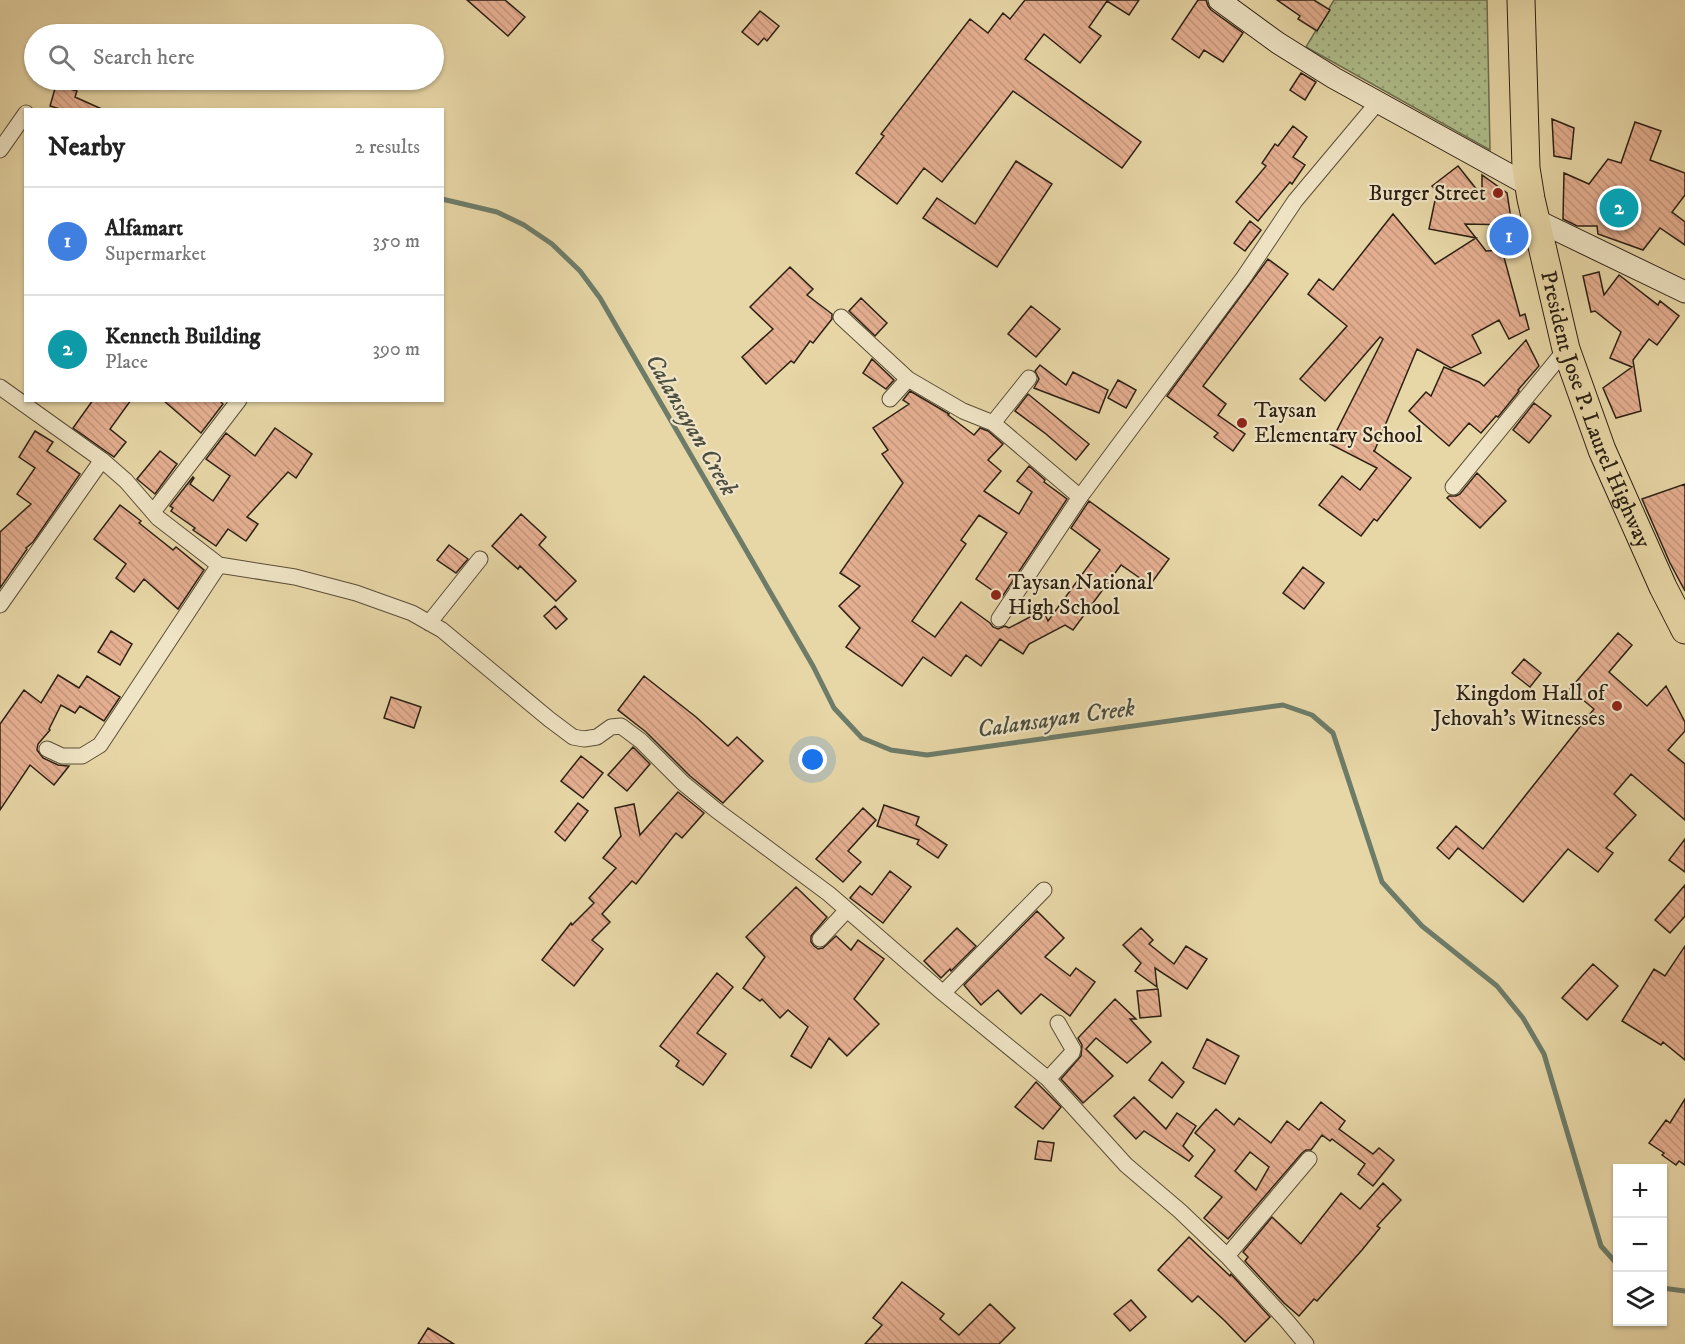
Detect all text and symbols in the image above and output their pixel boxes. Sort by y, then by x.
search box [24,24,444,90]
icon: search [45,41,78,74]
text: Search here [93,44,195,71]
text: Nearby [48,131,125,164]
text: 2 results [355,135,420,160]
place label: Burger Street [1369,180,1486,207]
marker: Burger Street [1491,186,1505,200]
pin: 2 [1600,186,1638,230]
pin: 1 [1490,214,1528,258]
text: Alfamart [105,215,183,242]
text: 1 [64,229,71,254]
text: 350 m [373,229,420,254]
text: Supermarket [105,242,206,267]
street label: President Jose P. Laurel Highway [1535,268,1658,552]
text: Kenneth Building [105,323,260,350]
text: 2 [63,337,72,362]
text: 390 m [372,337,420,362]
water label: Calansayan Creek [638,349,744,501]
text: Place [105,350,148,375]
place label: Taysan Elementary School [1254,397,1423,449]
marker: Taysan Elementary School [1235,416,1249,430]
place label: Taysan National High School [1008,569,1153,621]
marker: Taysan National High School [989,588,1003,602]
place label: Kingdom Hall of Jehovah's Witnesses [1431,680,1609,732]
water label: Calansayan Creek [975,693,1137,745]
marker: Kingdom Hall of Jehovah's Witnesses [1610,699,1624,713]
your location [798,745,827,774]
map controls [1613,1164,1667,1326]
button: + [1613,1164,1667,1218]
button: − [1613,1218,1667,1272]
button: layers [1613,1272,1667,1326]

